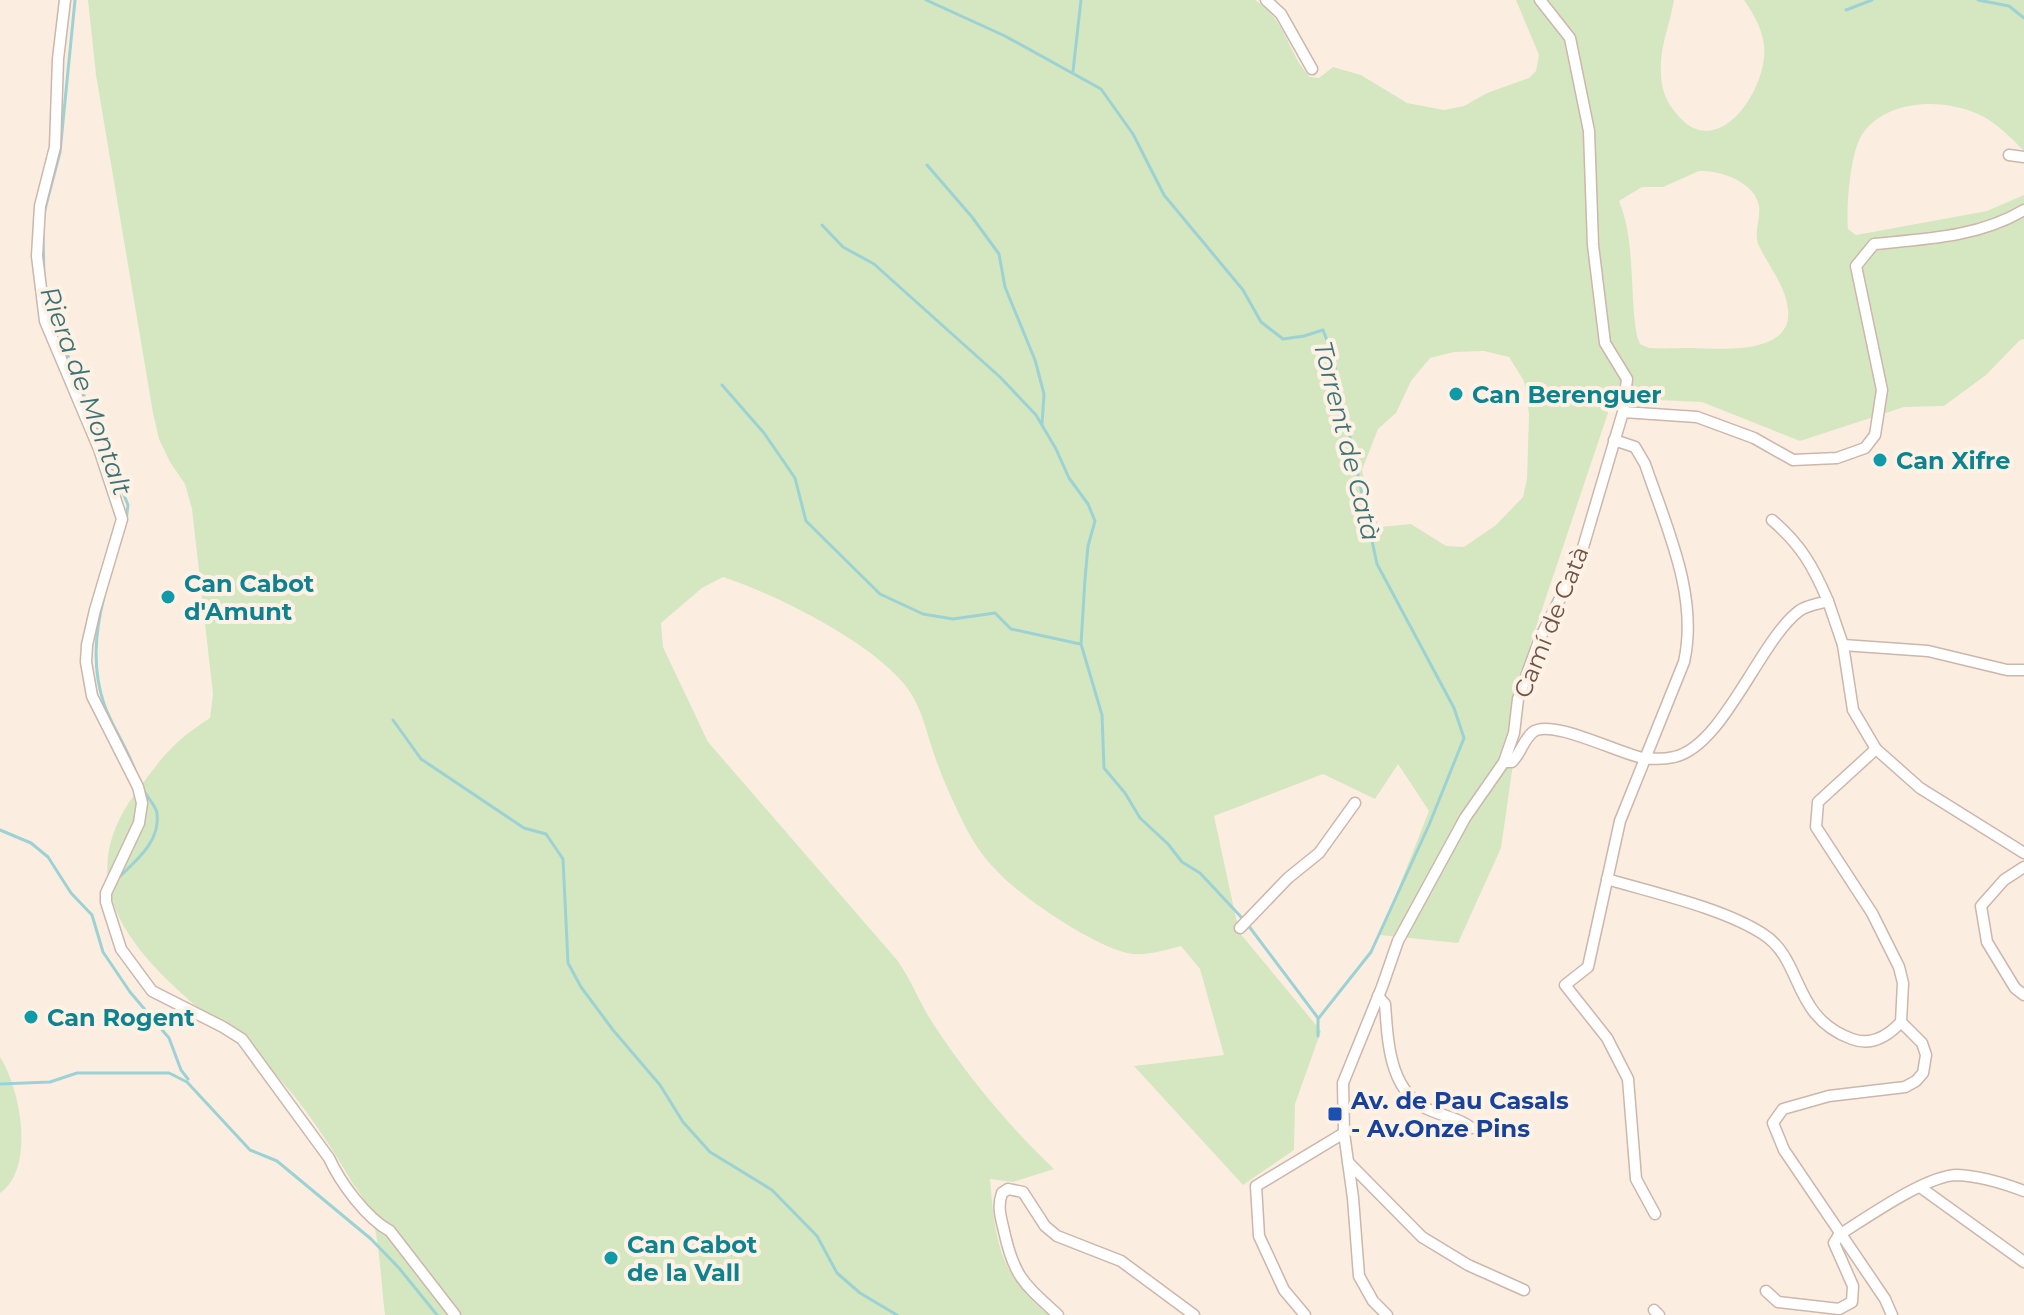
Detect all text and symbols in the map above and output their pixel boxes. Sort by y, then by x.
water label: Riera de Montalt [33,282,139,500]
water label: Torrent de Catà [1307,338,1387,544]
place label: Can Berenguer [1472,380,1662,409]
marker: Can Berenguer [1447,385,1465,403]
place label: Can Xifre [1896,446,2010,475]
marker: Can Xifre [1871,451,1889,469]
street label: Camí de Catà [1507,542,1595,702]
place label: Can Cabot d'Amunt [184,569,315,626]
marker: Can Cabot d'Amunt [159,588,177,606]
place label: Can Rogent [47,1003,195,1032]
marker: Can Rogent [22,1008,40,1026]
place label: Av. de Pau Casals - Av.Onze Pins [1350,1086,1569,1143]
marker: Av. de Pau Casals - Av.Onze Pins [1326,1105,1344,1123]
place label: Can Cabot de la Vall [627,1230,758,1287]
marker: Can Cabot de la Vall [602,1249,620,1267]

